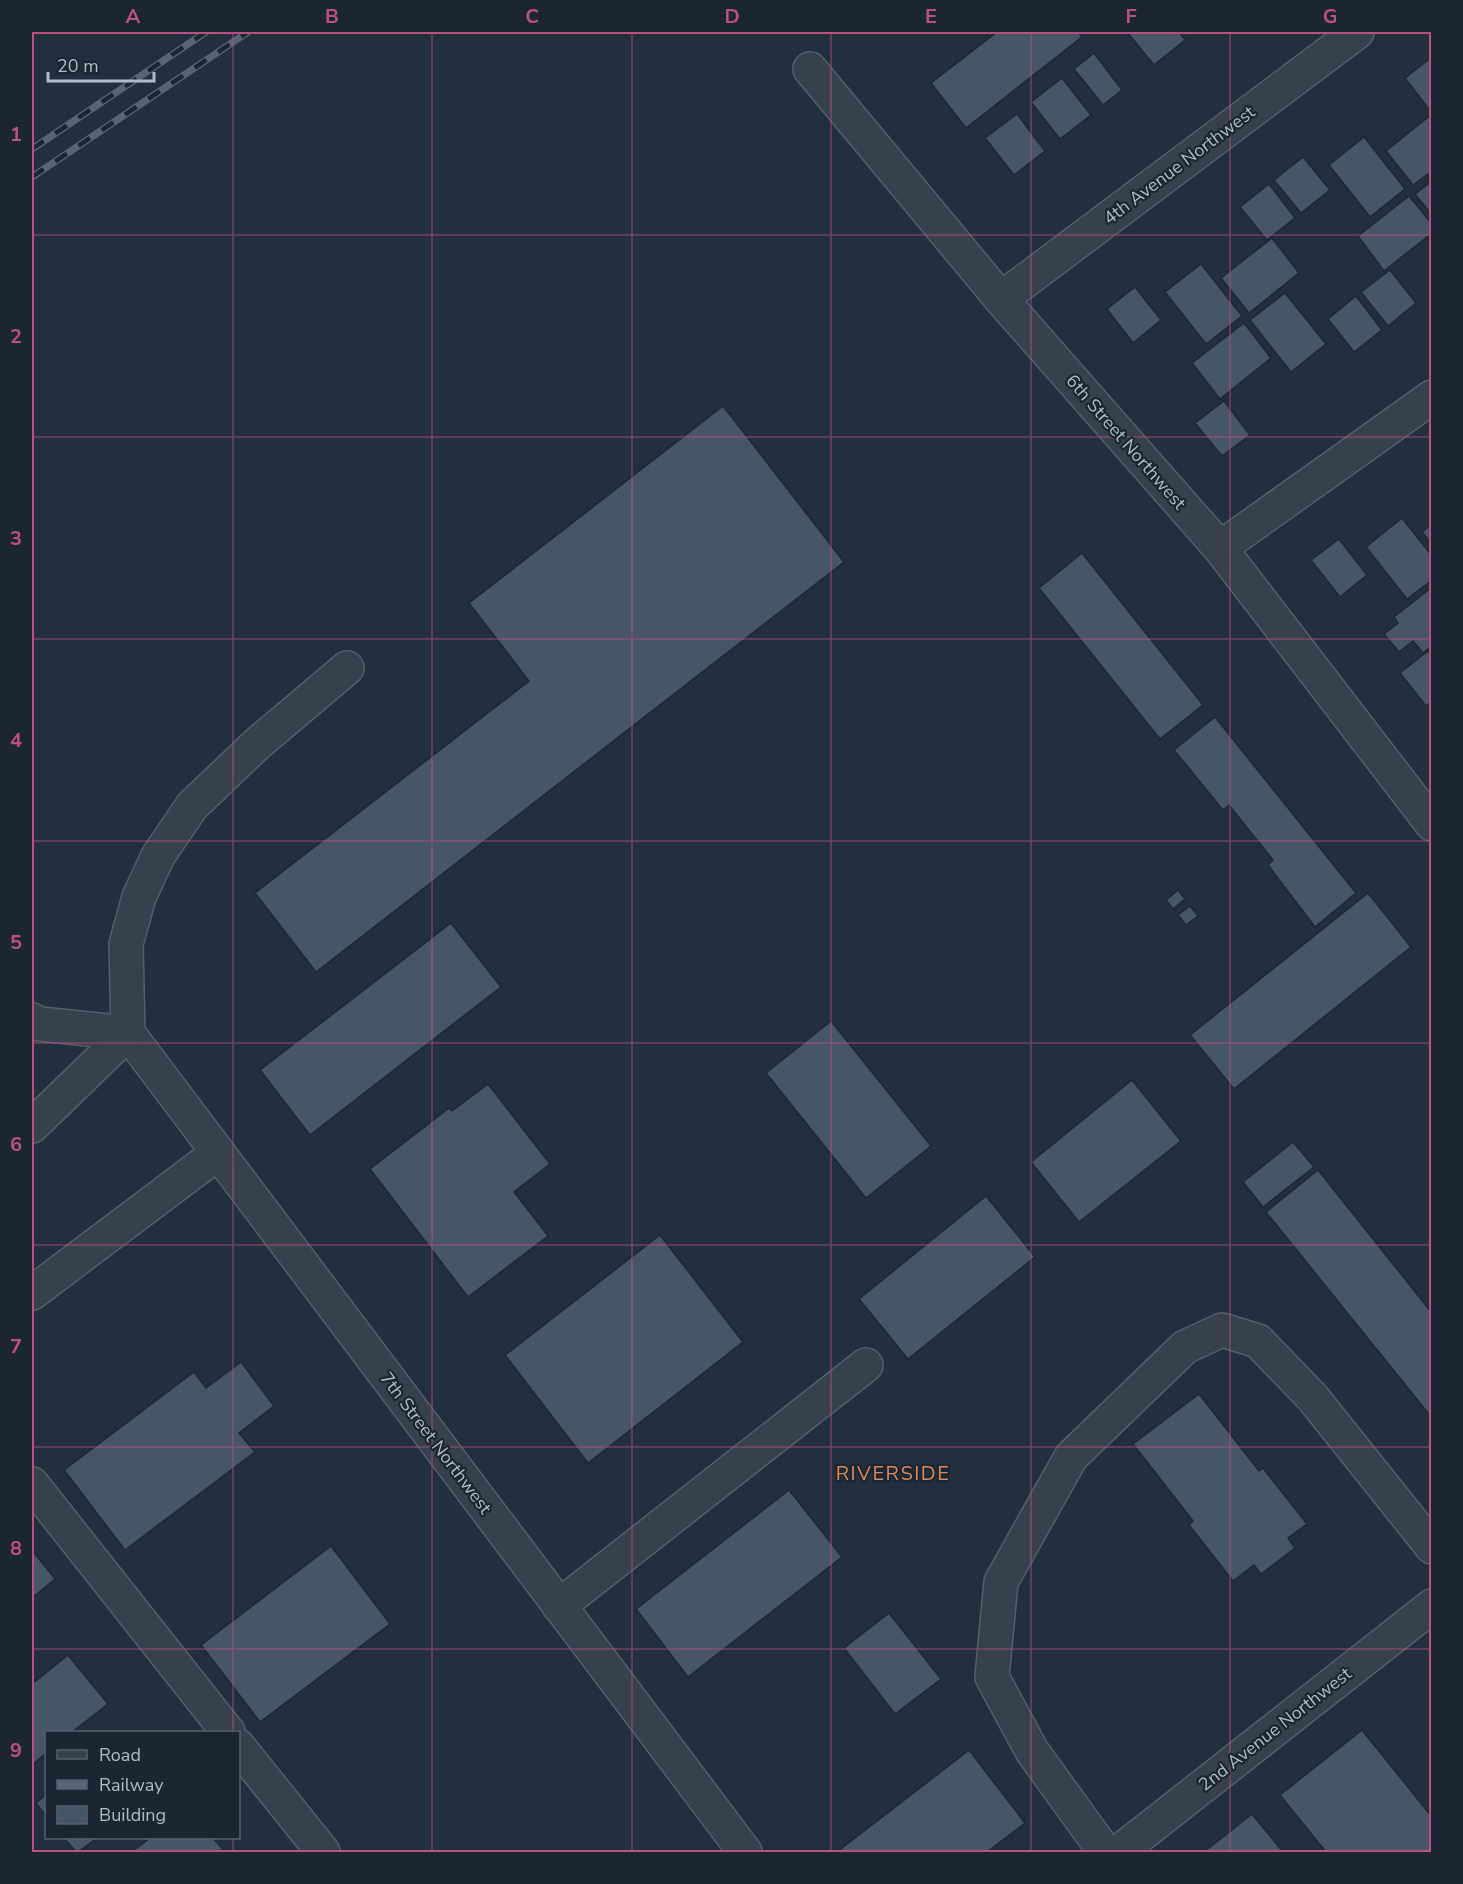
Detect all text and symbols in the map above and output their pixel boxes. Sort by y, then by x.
text: A [126,3,141,30]
text: B [325,3,339,30]
text: C [525,3,539,30]
text: D [724,3,740,30]
text: E [925,3,937,30]
text: F [1125,3,1137,30]
text: G [1323,3,1337,30]
scale bar [48,45,154,83]
text: 20 m [57,54,99,78]
street label: 4th Avenue Northwest [1098,100,1260,230]
text: 1 [10,121,22,148]
text: 2 [10,323,22,350]
street label: 6th Street Northwest [1061,369,1192,515]
text: 3 [10,525,22,552]
text: 4 [10,727,22,754]
text: 5 [10,929,22,956]
text: 6 [10,1131,22,1158]
text: 7 [10,1333,22,1360]
street label: 7th Street Northwest [375,1367,498,1519]
district label: RIVERSIDE [836,1460,950,1487]
text: 8 [10,1535,22,1562]
street label: 2nd Avenue Northwest [1193,1661,1357,1796]
legend [45,1731,240,1839]
text: 9 [10,1737,22,1764]
text: Road [99,1743,141,1767]
text: Railway [99,1773,164,1797]
text: Building [99,1803,166,1827]

